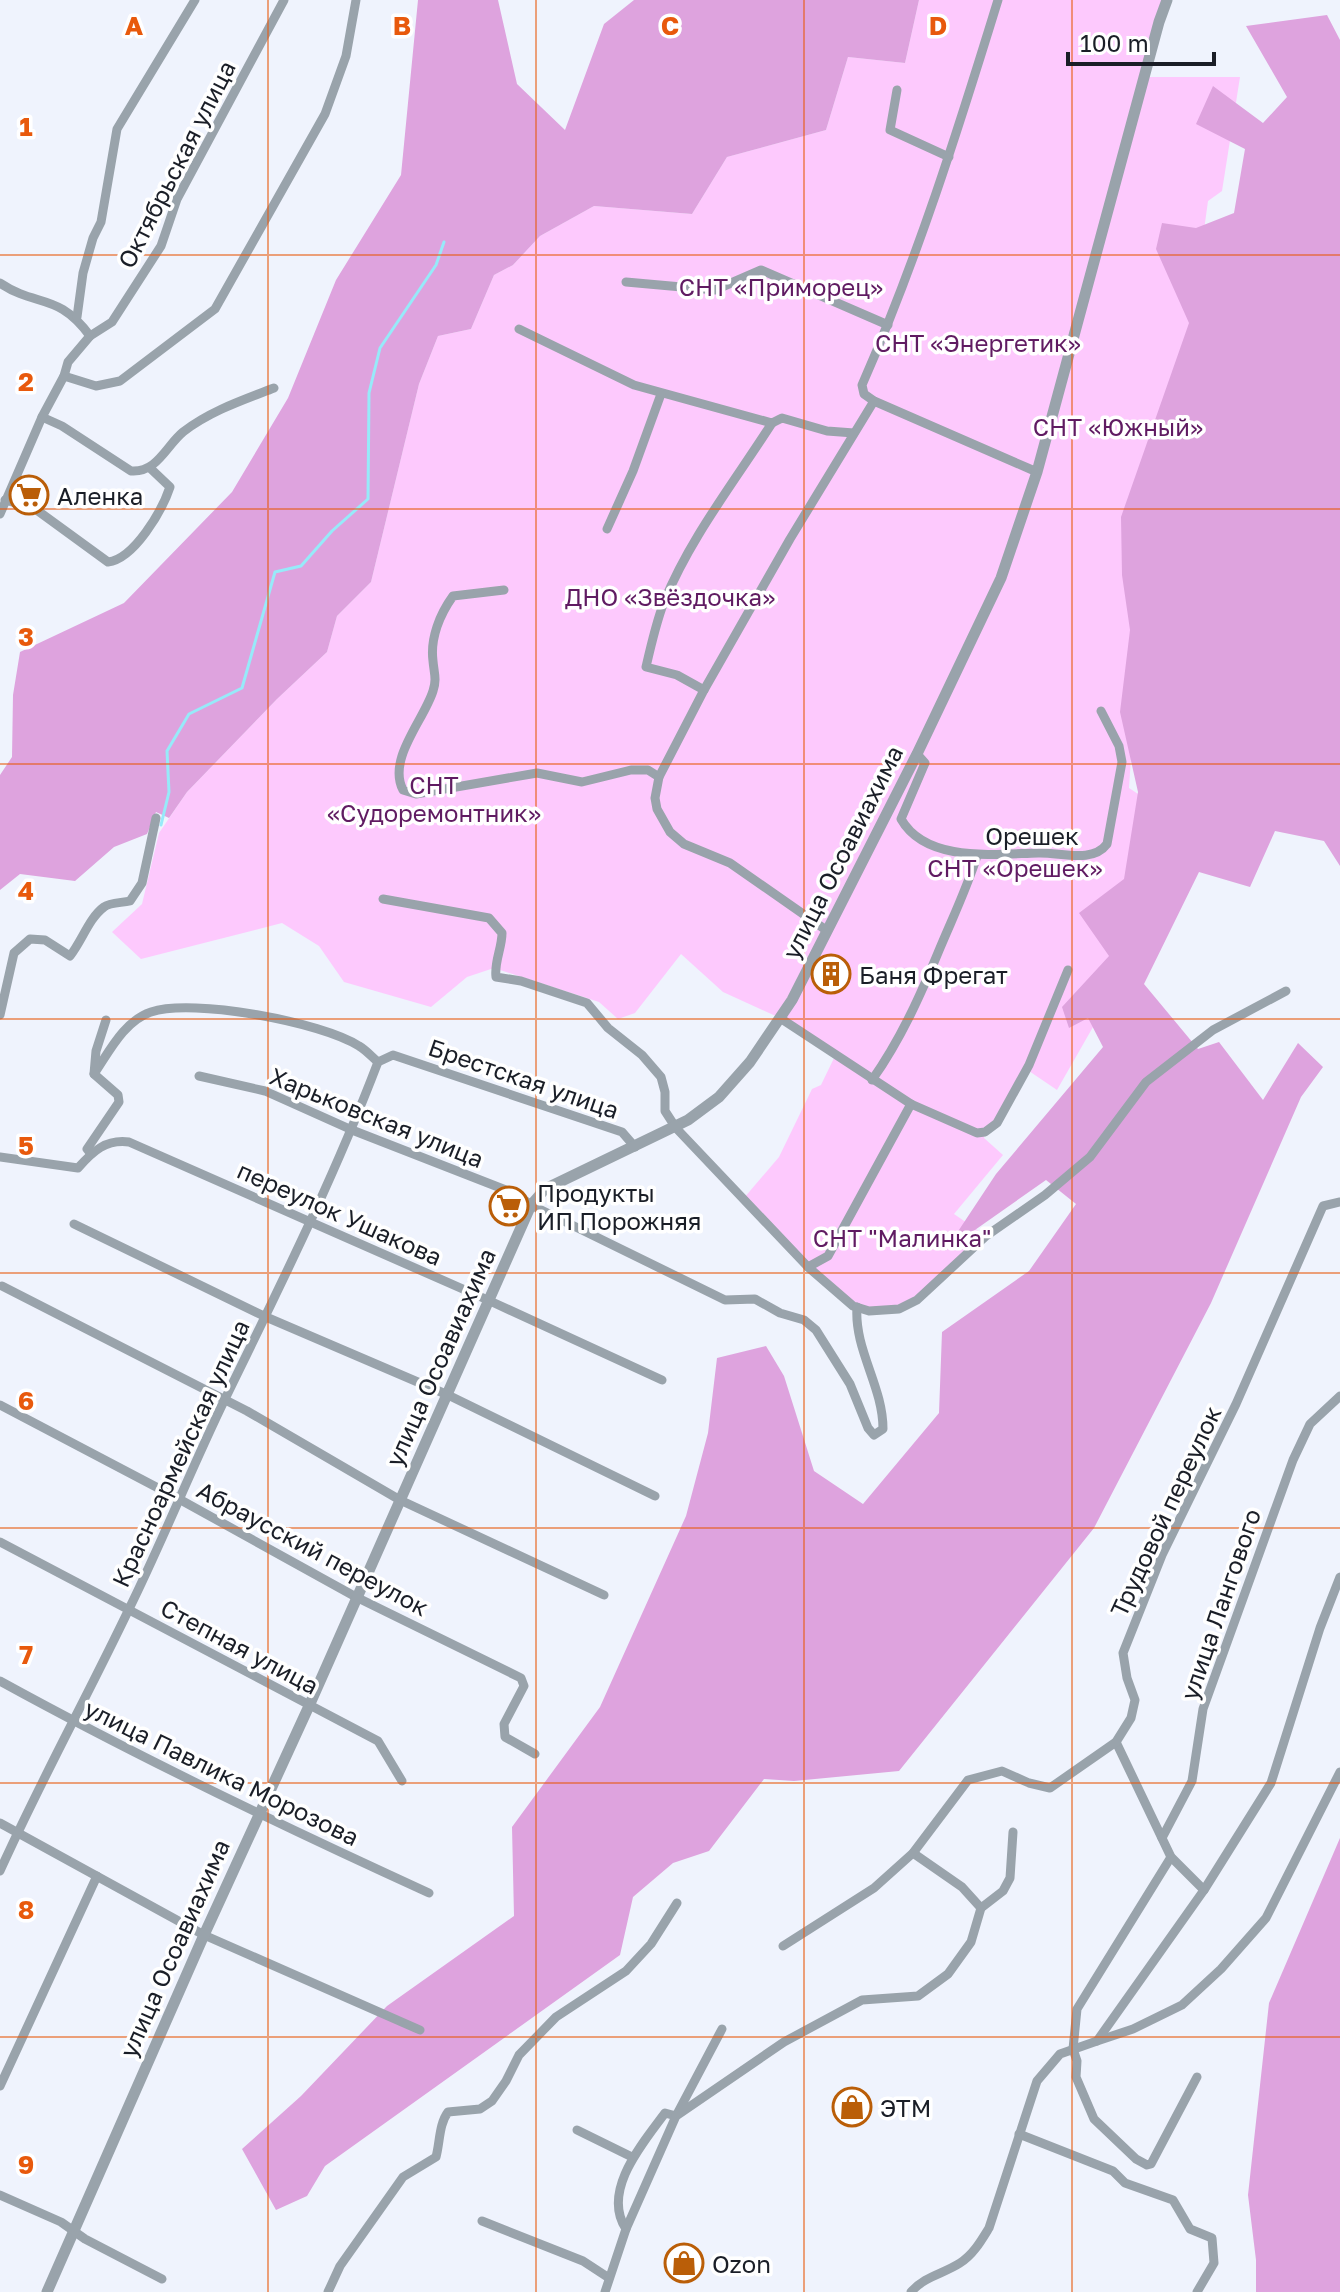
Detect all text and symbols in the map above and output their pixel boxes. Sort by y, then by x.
text: A [125,10,144,41]
text: B [393,10,411,41]
text: C [661,10,679,41]
text: D [929,10,947,41]
scale bar [1068,16,1214,66]
text: 100 m [1080,28,1149,57]
street label: Октябрьская улица [111,55,241,273]
text: 1 [19,111,33,142]
park label: СНТ «Приморец» [679,272,883,301]
park label: СНТ «Энергетик» [875,328,1081,357]
text: 2 [18,366,34,397]
park label: СНТ «Южный» [1033,412,1203,441]
supermarket icon: Аленка [8,474,50,516]
place label: Аленка [57,481,143,510]
park label: ДНО «Звёздочка» [565,582,775,611]
text: 3 [18,621,34,652]
street label: улица Осоавиахима [776,740,908,964]
park label: СНТ «Судоремонтник» [327,770,541,827]
street label: Орешек [985,821,1079,850]
park label: СНТ «Орешек» [927,853,1103,882]
text: 4 [18,875,34,906]
building icon: Баня Фрегат [810,953,852,995]
place label: Баня Фрегат [859,960,1008,989]
street label: Брестская улица [425,1032,623,1124]
street label: Харьковская улица [266,1061,488,1173]
text: 5 [18,1130,34,1161]
street label: переулок Ушакова [233,1155,447,1271]
place label: Продукты ИП Порожняя [537,1178,702,1235]
supermarket icon: Продукты ИП Порожняя [488,1185,530,1227]
park label: СНТ "Малинка" [813,1223,991,1252]
street label: улица Осоавиахима [379,1244,501,1470]
street label: Красноармейская улица [105,1315,255,1591]
text: 6 [18,1385,34,1416]
street label: Трудовой переулок [1103,1401,1227,1621]
street label: Абраусский переулок [192,1475,434,1621]
street label: улица Лангового [1174,1505,1266,1703]
street label: Степная улица [156,1592,324,1700]
text: 7 [19,1639,33,1670]
street label: улица Павлика Морозова [80,1693,364,1851]
street label: улица Осоавиахима [113,1835,235,2061]
text: 8 [18,1894,34,1925]
shop icon: ЭТМ [831,2086,873,2128]
place label: ЭТМ [880,2093,931,2122]
text: 9 [18,2149,34,2180]
shop icon: Ozon [663,2242,705,2284]
place label: Ozon [712,2249,771,2278]

